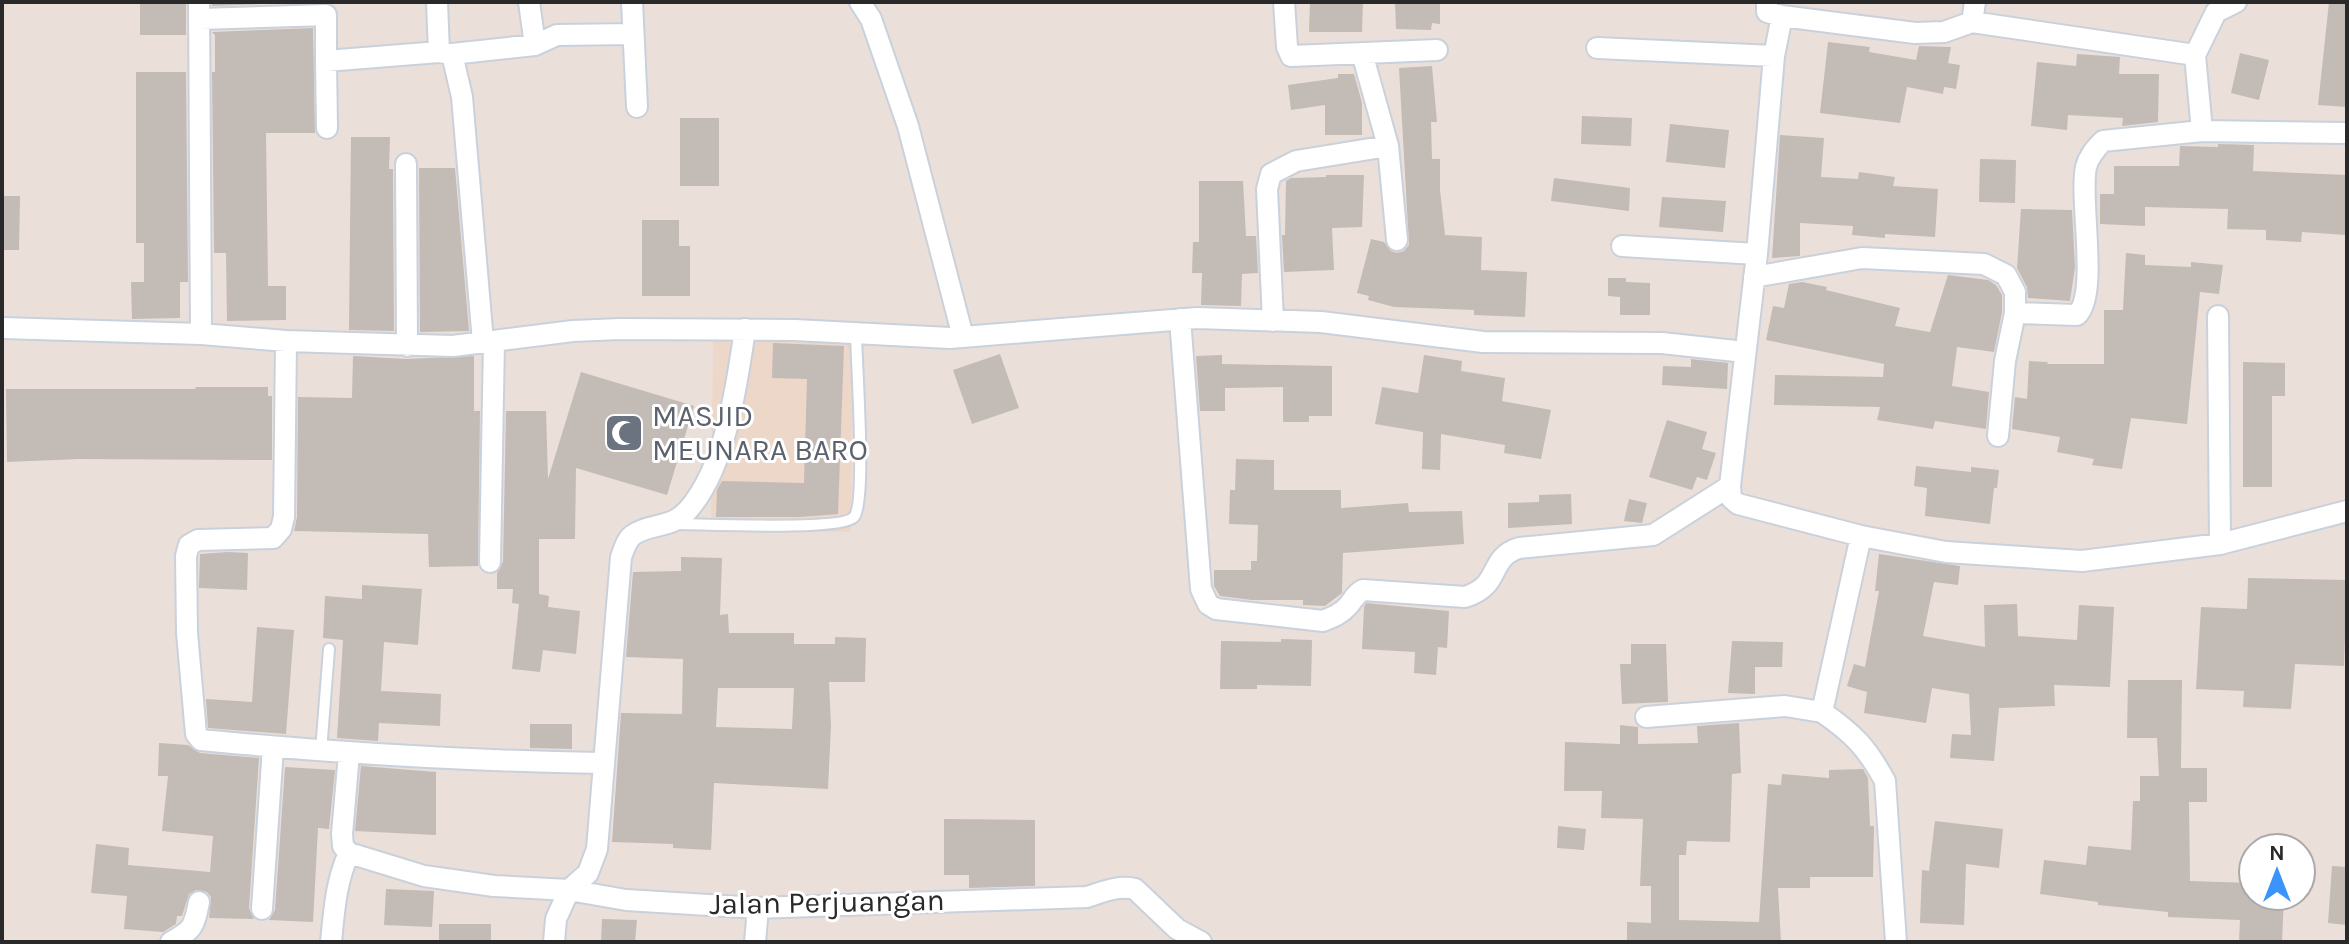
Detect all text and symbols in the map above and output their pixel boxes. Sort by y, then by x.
place label: MASJID MEUNARA BARO [652,398,868,468]
mosque icon: MASJID MEUNARA BARO [603,412,645,454]
north arrow [2237,832,2317,912]
text: N [2269,840,2285,866]
street label: Jalan Perjuangan [709,882,945,922]

